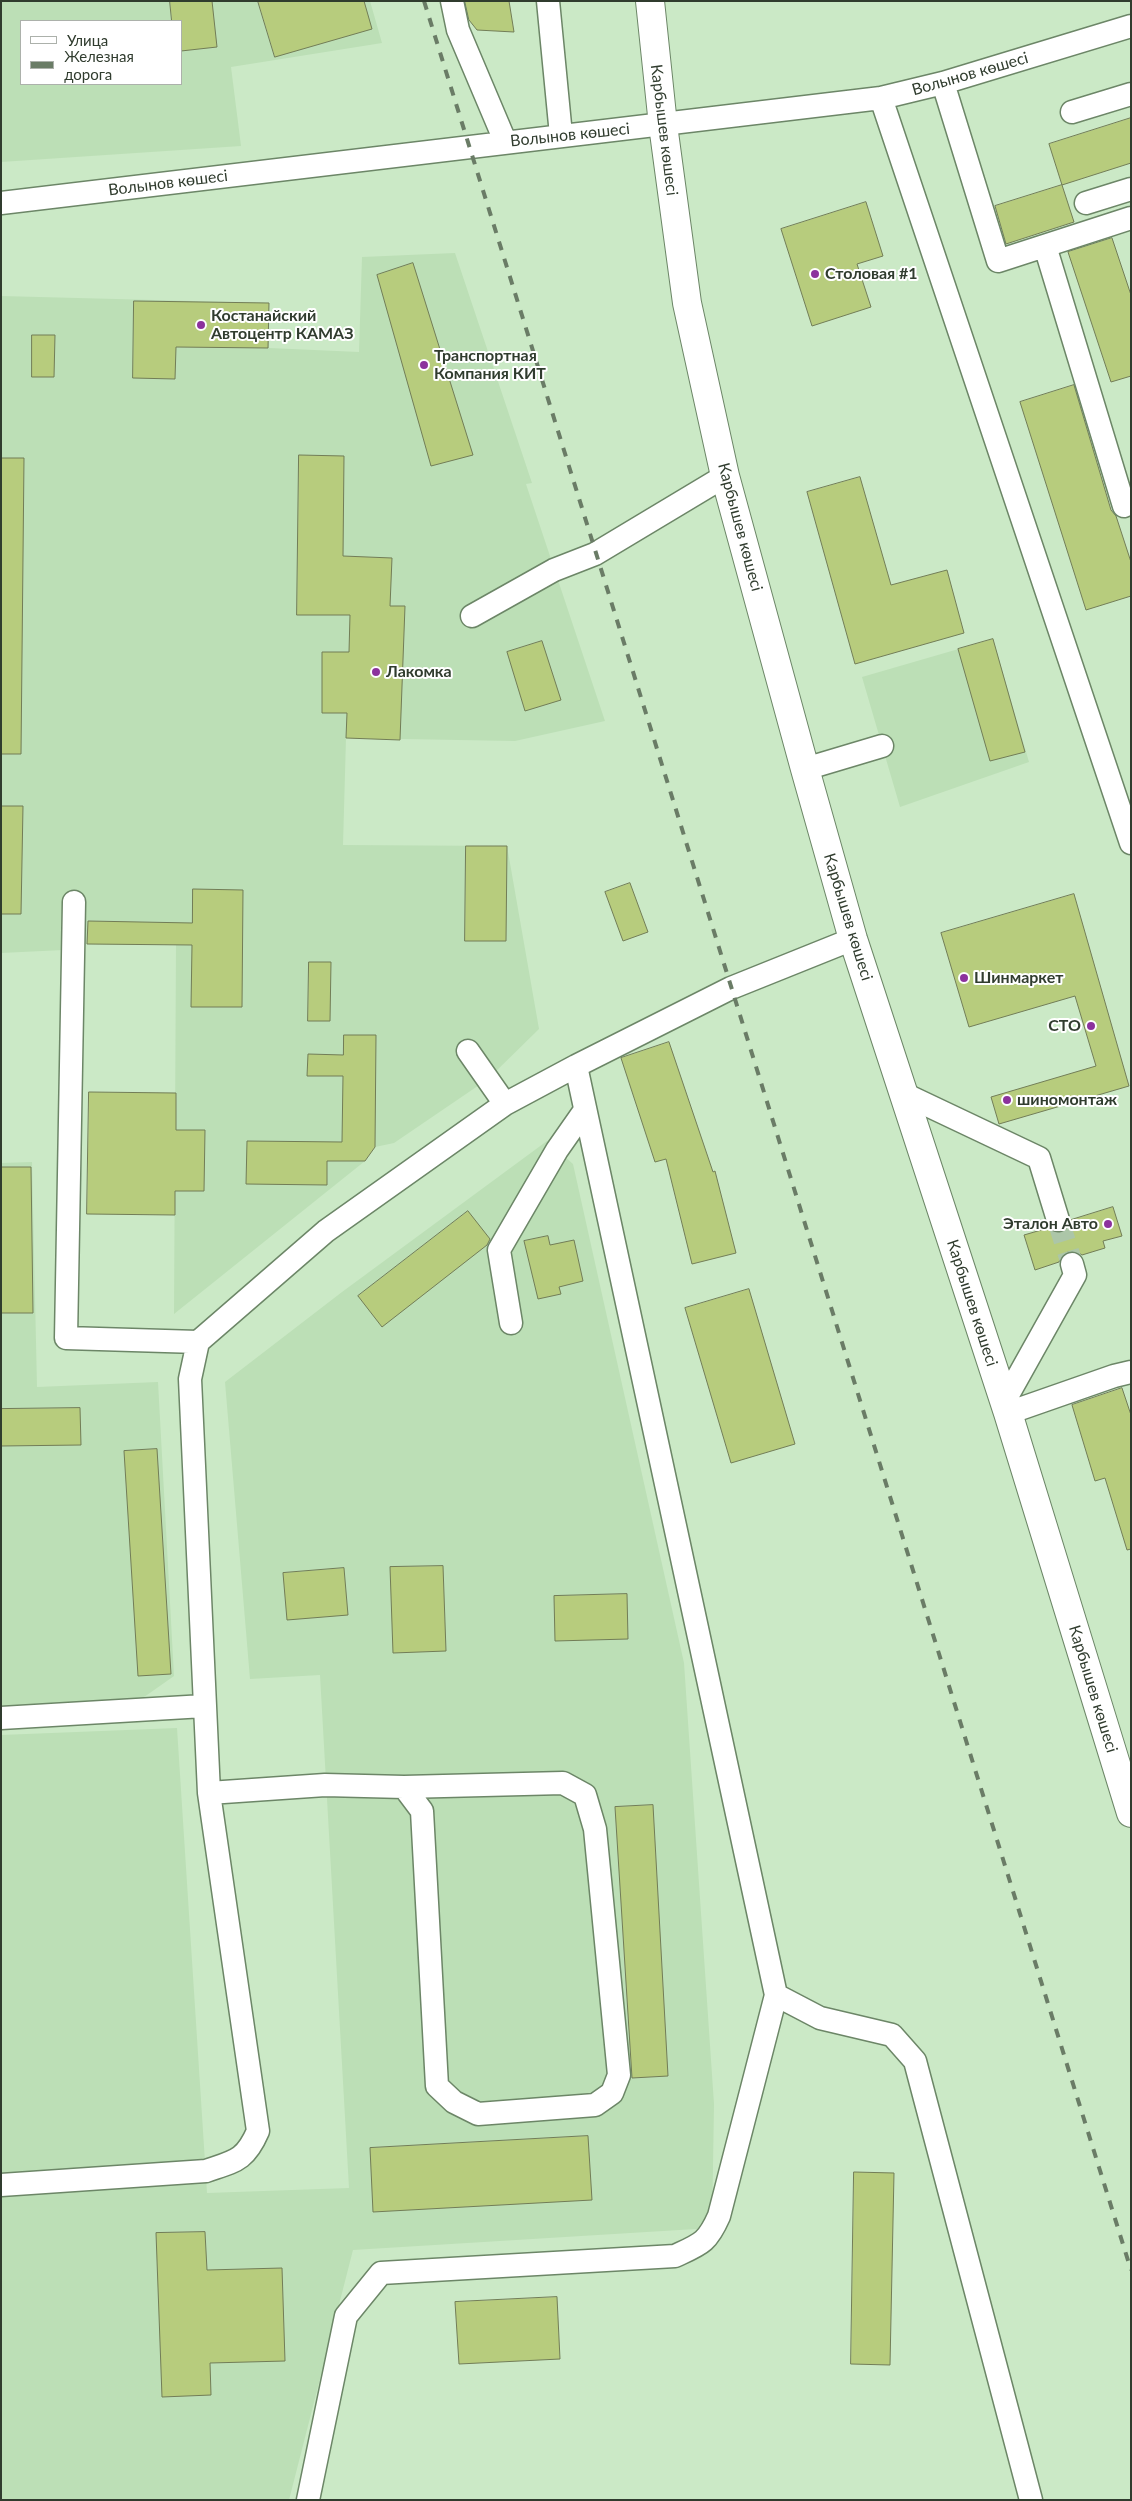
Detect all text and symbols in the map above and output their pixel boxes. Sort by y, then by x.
legend [20,20,182,85]
text: Улица [67,31,108,49]
text: Железная дорога [64,47,134,83]
street label: Волынов көшесі [910,48,1030,100]
street label: Карбышев көшесі [646,63,682,197]
street label: Волынов көшесі [509,119,631,151]
street label: Волынов көшесі [107,166,229,200]
place label: Столовая #1 [825,264,918,284]
marker: Столовая #1 [809,268,821,280]
place label: Костанайский Автоцентр КАМАЗ [211,306,353,344]
marker: Костанайский Автоцентр КАМАЗ [195,319,207,331]
place label: Транспортная Компания КИТ [434,346,546,384]
marker: Транспортная Компания КИТ [418,359,430,371]
street label: Карбышев көшесі [714,461,766,593]
place label: Лакомка [386,662,452,682]
marker: Лакомка [370,666,382,678]
street label: Карбышев көшесі [819,851,877,983]
place label: Шинмаркет [974,968,1063,988]
marker: Шинмаркет [958,972,970,984]
place label: СТО [1048,1016,1081,1036]
marker: СТО [1085,1020,1097,1032]
place label: шиномонтаж [1017,1090,1117,1110]
marker: шиномонтаж [1001,1094,1013,1106]
place label: Эталон Авто [1003,1214,1098,1234]
marker: Эталон Авто [1102,1218,1114,1230]
street label: Карбышев көшесі [942,1237,1002,1369]
street label: Карбышев көшесі [1064,1623,1122,1755]

